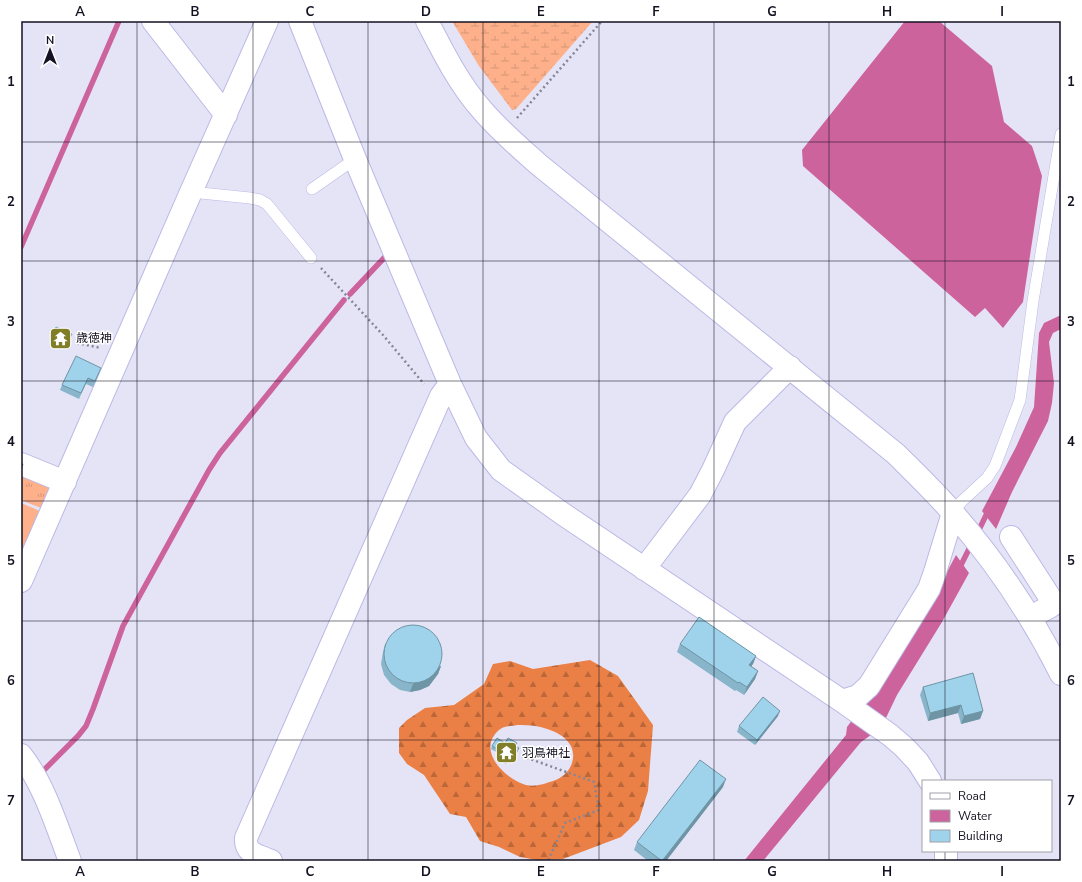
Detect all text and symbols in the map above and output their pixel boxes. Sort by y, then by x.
text: A [75,3,85,21]
text: B [191,3,200,21]
text: C [306,3,315,21]
text: D [421,3,431,21]
text: E [537,3,545,21]
text: F [652,3,660,21]
text: G [767,3,777,21]
text: H [882,3,892,21]
text: I [1000,3,1004,21]
north arrow [30,30,70,70]
text: N [46,33,54,48]
text: 1 [7,73,15,91]
text: 1 [1067,73,1075,91]
text: 2 [7,193,15,211]
text: 2 [1067,193,1075,211]
text: 3 [7,313,15,331]
text: 3 [1067,313,1075,331]
temple icon: 歳徳神 [47,325,73,351]
place label: 歳徳神 [76,330,112,346]
text: 4 [7,433,15,451]
text: 4 [1067,433,1075,451]
text: 5 [7,552,15,570]
text: 5 [1067,552,1075,570]
text: 6 [7,672,15,690]
text: 6 [1067,672,1075,690]
temple icon: 羽鳥神社 [494,740,520,766]
place label: 羽鳥神社 [522,745,570,761]
legend [922,780,1052,852]
text: Road [958,788,986,804]
text: 7 [7,792,15,810]
text: 7 [1067,792,1075,810]
text: Water [958,808,992,824]
text: Building [958,828,1003,844]
text: A [75,863,85,881]
text: B [191,863,200,881]
text: C [306,863,315,881]
text: D [421,863,431,881]
text: E [537,863,545,881]
text: F [652,863,660,881]
text: G [767,863,777,881]
text: H [882,863,892,881]
text: I [1000,863,1004,881]

